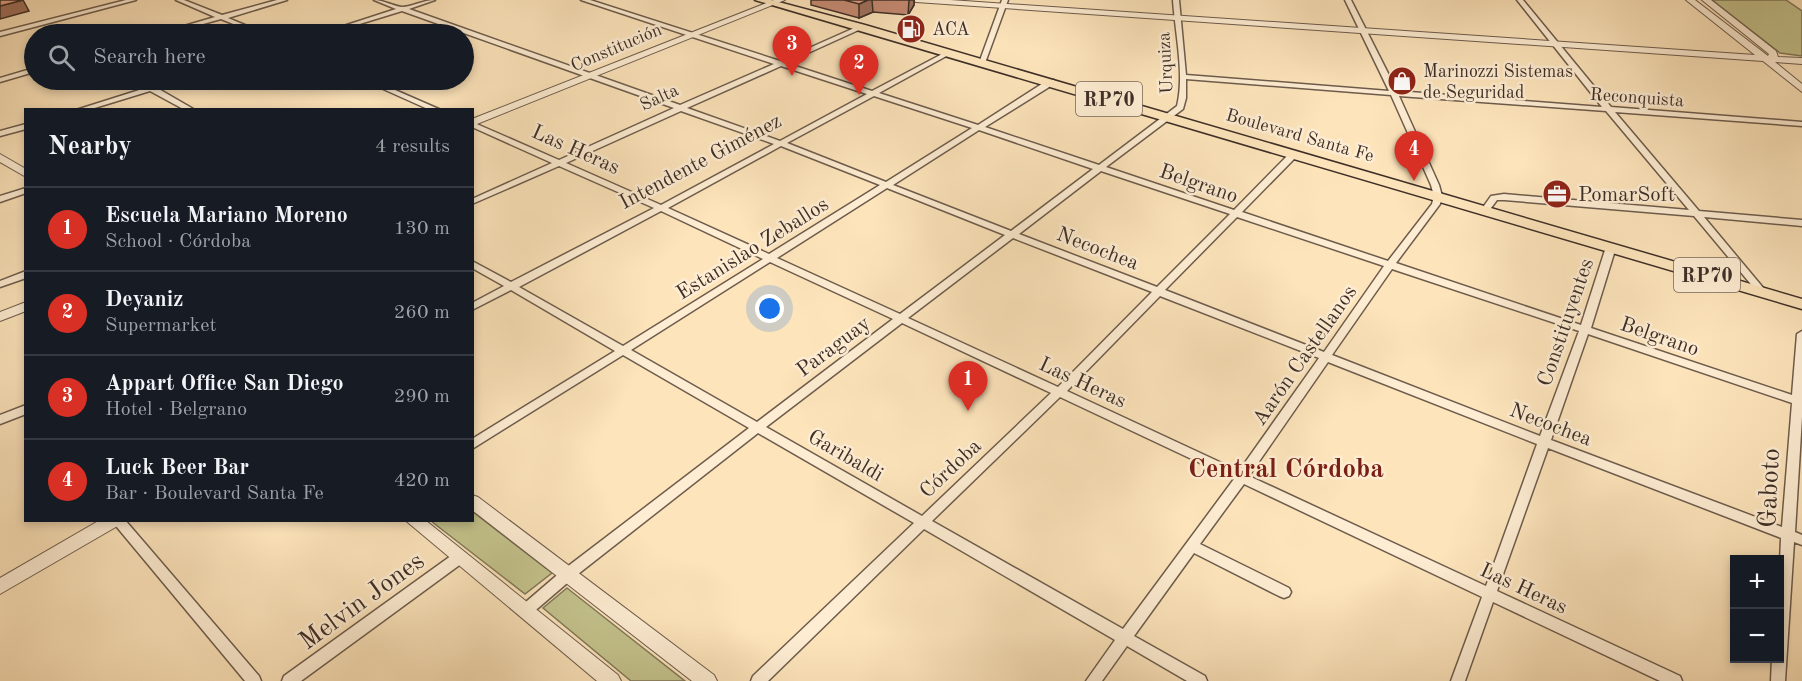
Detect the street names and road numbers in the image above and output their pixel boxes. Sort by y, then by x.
street label: Constitución [568,21,665,75]
street label: Urquiza [1155,32,1177,94]
street label: Salta [637,81,681,115]
road number: RP70 [1076,82,1142,116]
street label: Reconquista [1589,86,1685,110]
street label: Boulevard Santa Fe [1224,106,1376,166]
street label: Intendente Giménez [616,111,785,214]
street label: Las Heras [528,122,622,179]
street label: Belgrano [1156,161,1241,208]
street label: Estanislao Zeballos [673,194,833,305]
street label: Necochea [1054,224,1141,275]
street label: Constituyentes [1535,256,1598,389]
road number: RP70 [1674,258,1740,292]
street label: Aarón Castellanos [1249,282,1361,430]
street label: Paraguay [793,313,875,382]
street label: Belgrano [1617,314,1702,361]
street label: Las Heras [1035,354,1129,413]
street label: Necochea [1507,400,1594,451]
street label: Garibaldi [804,426,887,486]
street label: Córdoba [916,436,986,503]
street label: Gaboto [1755,448,1785,529]
street label: Melvin Jones [295,548,429,655]
street label: Las Heras [1476,560,1570,619]

